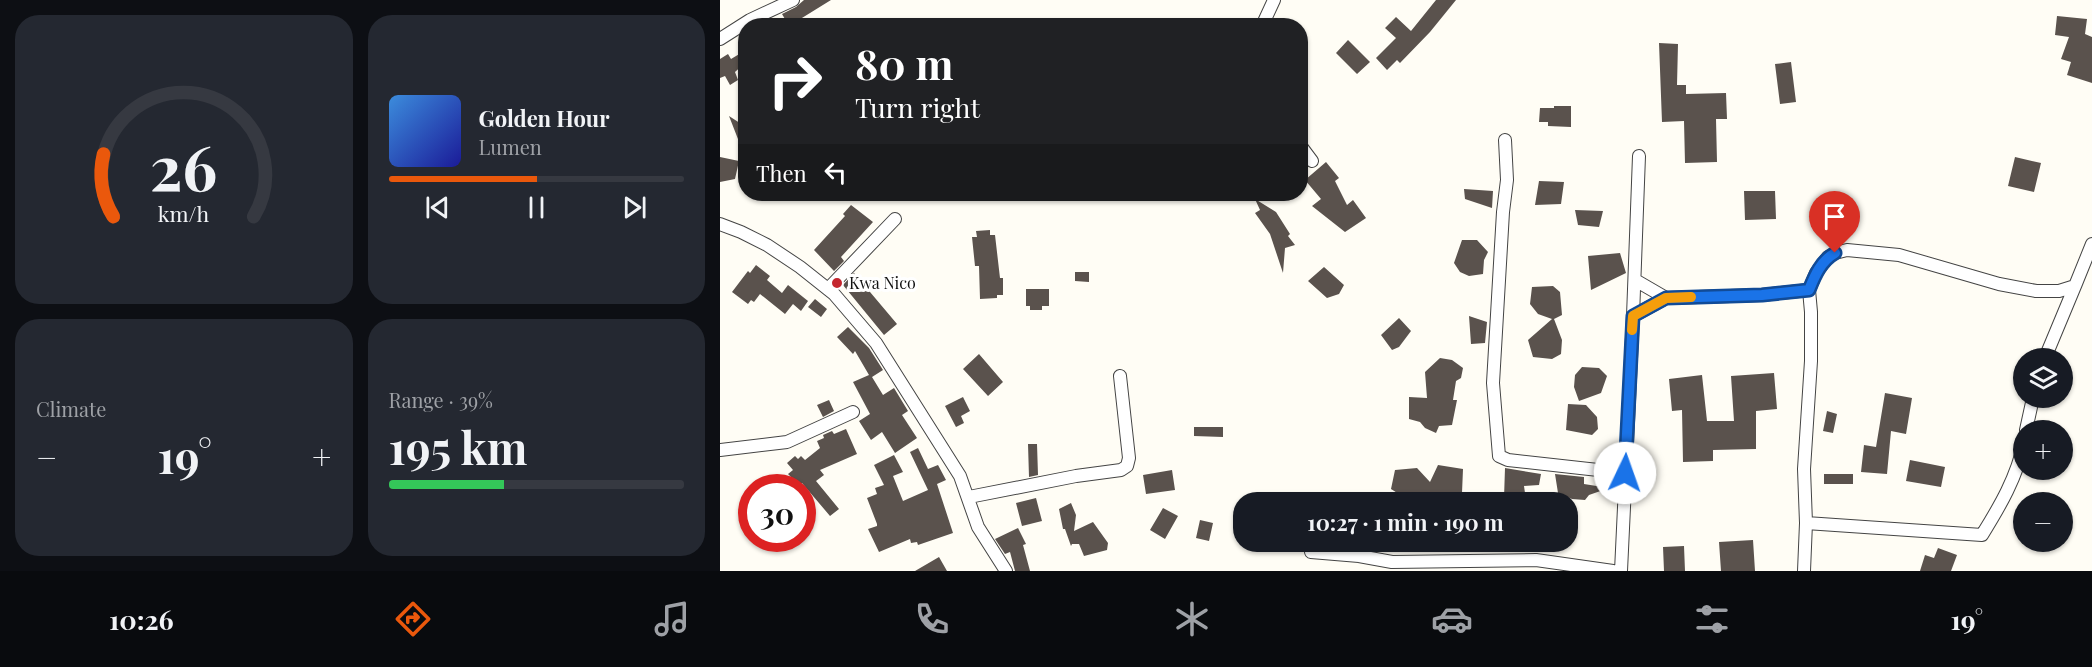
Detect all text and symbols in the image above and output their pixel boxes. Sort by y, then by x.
text: 80 m [855,35,953,91]
icon: right [756,42,834,120]
text: Turn right [855,89,980,125]
text: Golden Hour [479,103,609,133]
text: 26 [150,123,218,207]
text: Lumen [479,133,542,160]
icon: left [819,156,852,189]
text: Then [756,158,807,188]
icon: previous [421,191,454,224]
icon: pause [520,191,553,224]
icon: next [618,191,651,224]
pin [1809,191,1860,253]
text: km/h [158,199,210,227]
icon: arrive [1818,200,1851,233]
place label: Kwa Nico [849,272,916,293]
marker: Kwa Nico [830,276,844,290]
map controls [2013,348,2073,552]
button: layers [2013,348,2073,408]
text: Range · 39% [389,386,493,413]
text: Climate [36,395,106,422]
text: 195 km [389,416,528,476]
button: + [2013,420,2073,480]
text: 19° [158,425,212,485]
text: − [36,434,57,478]
text: + [312,434,331,478]
position arrow [1593,441,1657,505]
speed limit sign: 30 [738,474,816,552]
button: − [2013,492,2073,552]
text: 10:27 · 1 min · 190 m [1307,507,1504,537]
icon: directions [392,598,434,640]
icon: music [651,598,693,640]
icon: phone [911,598,953,640]
icon: climate [1171,598,1213,640]
icon: car [1431,598,1473,640]
icon: filters [1691,598,1733,640]
text: 10:26 [109,601,174,637]
text: 19° [1950,601,1983,637]

